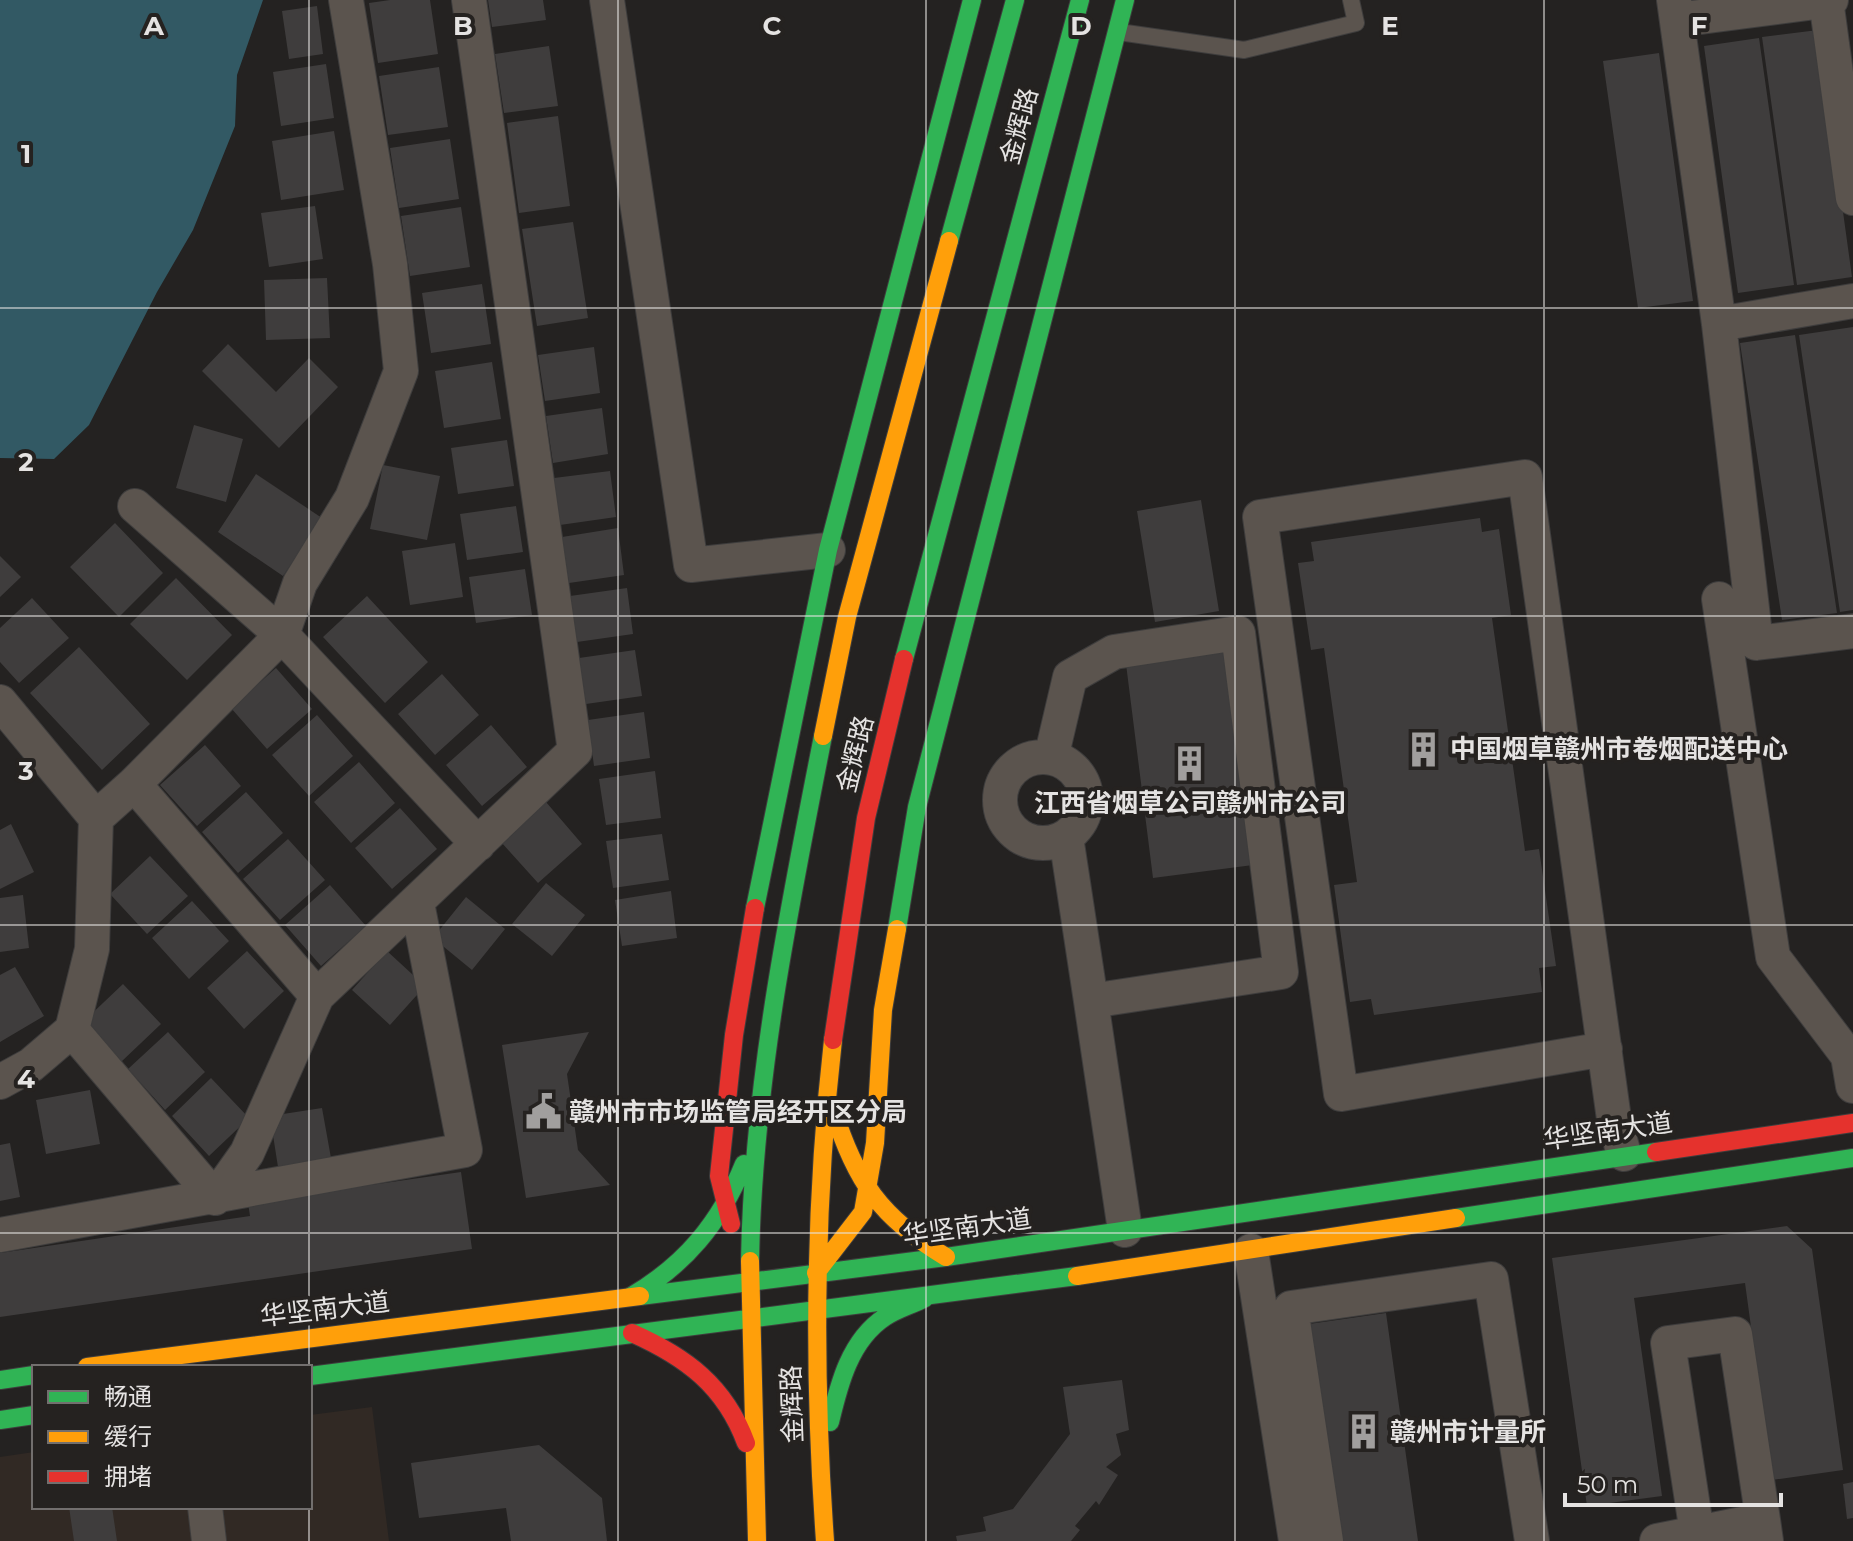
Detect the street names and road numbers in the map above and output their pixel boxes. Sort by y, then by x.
street label: 金辉路 [993,84,1045,168]
street label: 金辉路 [830,712,880,796]
street label: 华坚南大道 [1541,1106,1675,1156]
street label: 华坚南大道 [900,1202,1034,1252]
street label: 华坚南大道 [259,1285,391,1333]
street label: 金辉路 [775,1364,809,1444]

